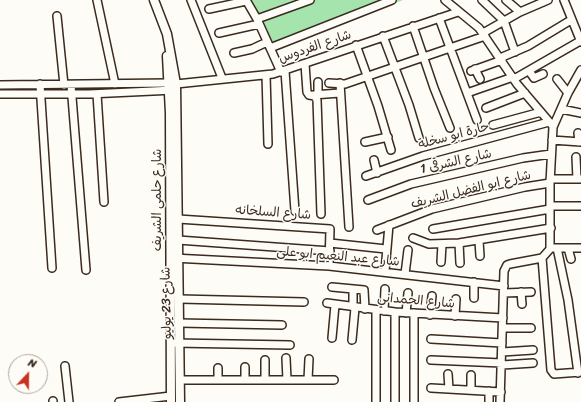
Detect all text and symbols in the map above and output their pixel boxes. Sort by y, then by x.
street label: شارع الفردوس [277,27,353,67]
street label: حارة ابو سخلة [417,119,491,153]
street label: شارع الشرقى 1 [419,146,493,178]
street label: شارع حلمى الشريف [150,149,166,251]
street label: شارع ابو الفضل الشريف [409,168,533,212]
street label: شارع السلخانه [234,203,312,223]
street label: شارع عبد النعيم ابو على [276,244,400,270]
street label: شارع 23 يوليو [159,267,175,339]
street label: شارع الحمداني [377,290,455,312]
text: N [25,353,39,374]
north arrow [8,354,48,394]

